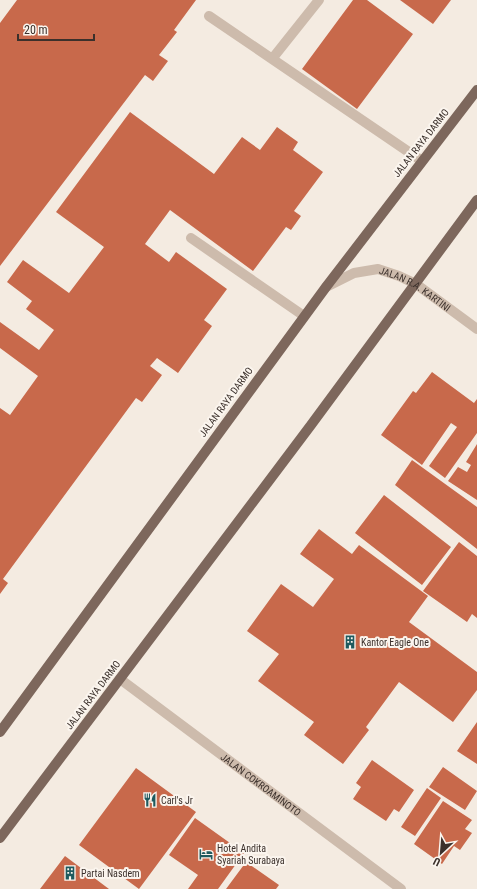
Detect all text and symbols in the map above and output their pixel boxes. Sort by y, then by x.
scale bar [18,16,94,42]
text: 20 m [24,23,48,37]
street label: JALAN RAYA DARMO [391,107,451,179]
street label: JALAN R.A. KARTINI [378,264,453,313]
street label: JALAN RAYA DARMO [197,365,255,439]
building icon: Kantor Eagle One [342,634,358,650]
place label: Kantor Eagle One [361,637,429,648]
street label: JALAN RAYA DARMO [64,658,122,732]
street label: JALAN COKROAMINOTO [219,751,303,818]
restaurant icon: Carl's Jr [142,792,158,808]
place label: Carl's Jr [161,795,193,806]
north arrow [421,833,461,873]
place label: Hotel Andita Syariah Surabaya [217,843,285,866]
hotel icon: Hotel Andita Syariah Surabaya [198,846,214,862]
text: U [431,854,443,869]
building icon: Partai Nasdem [62,865,78,881]
place label: Partai Nasdem [81,868,140,879]

